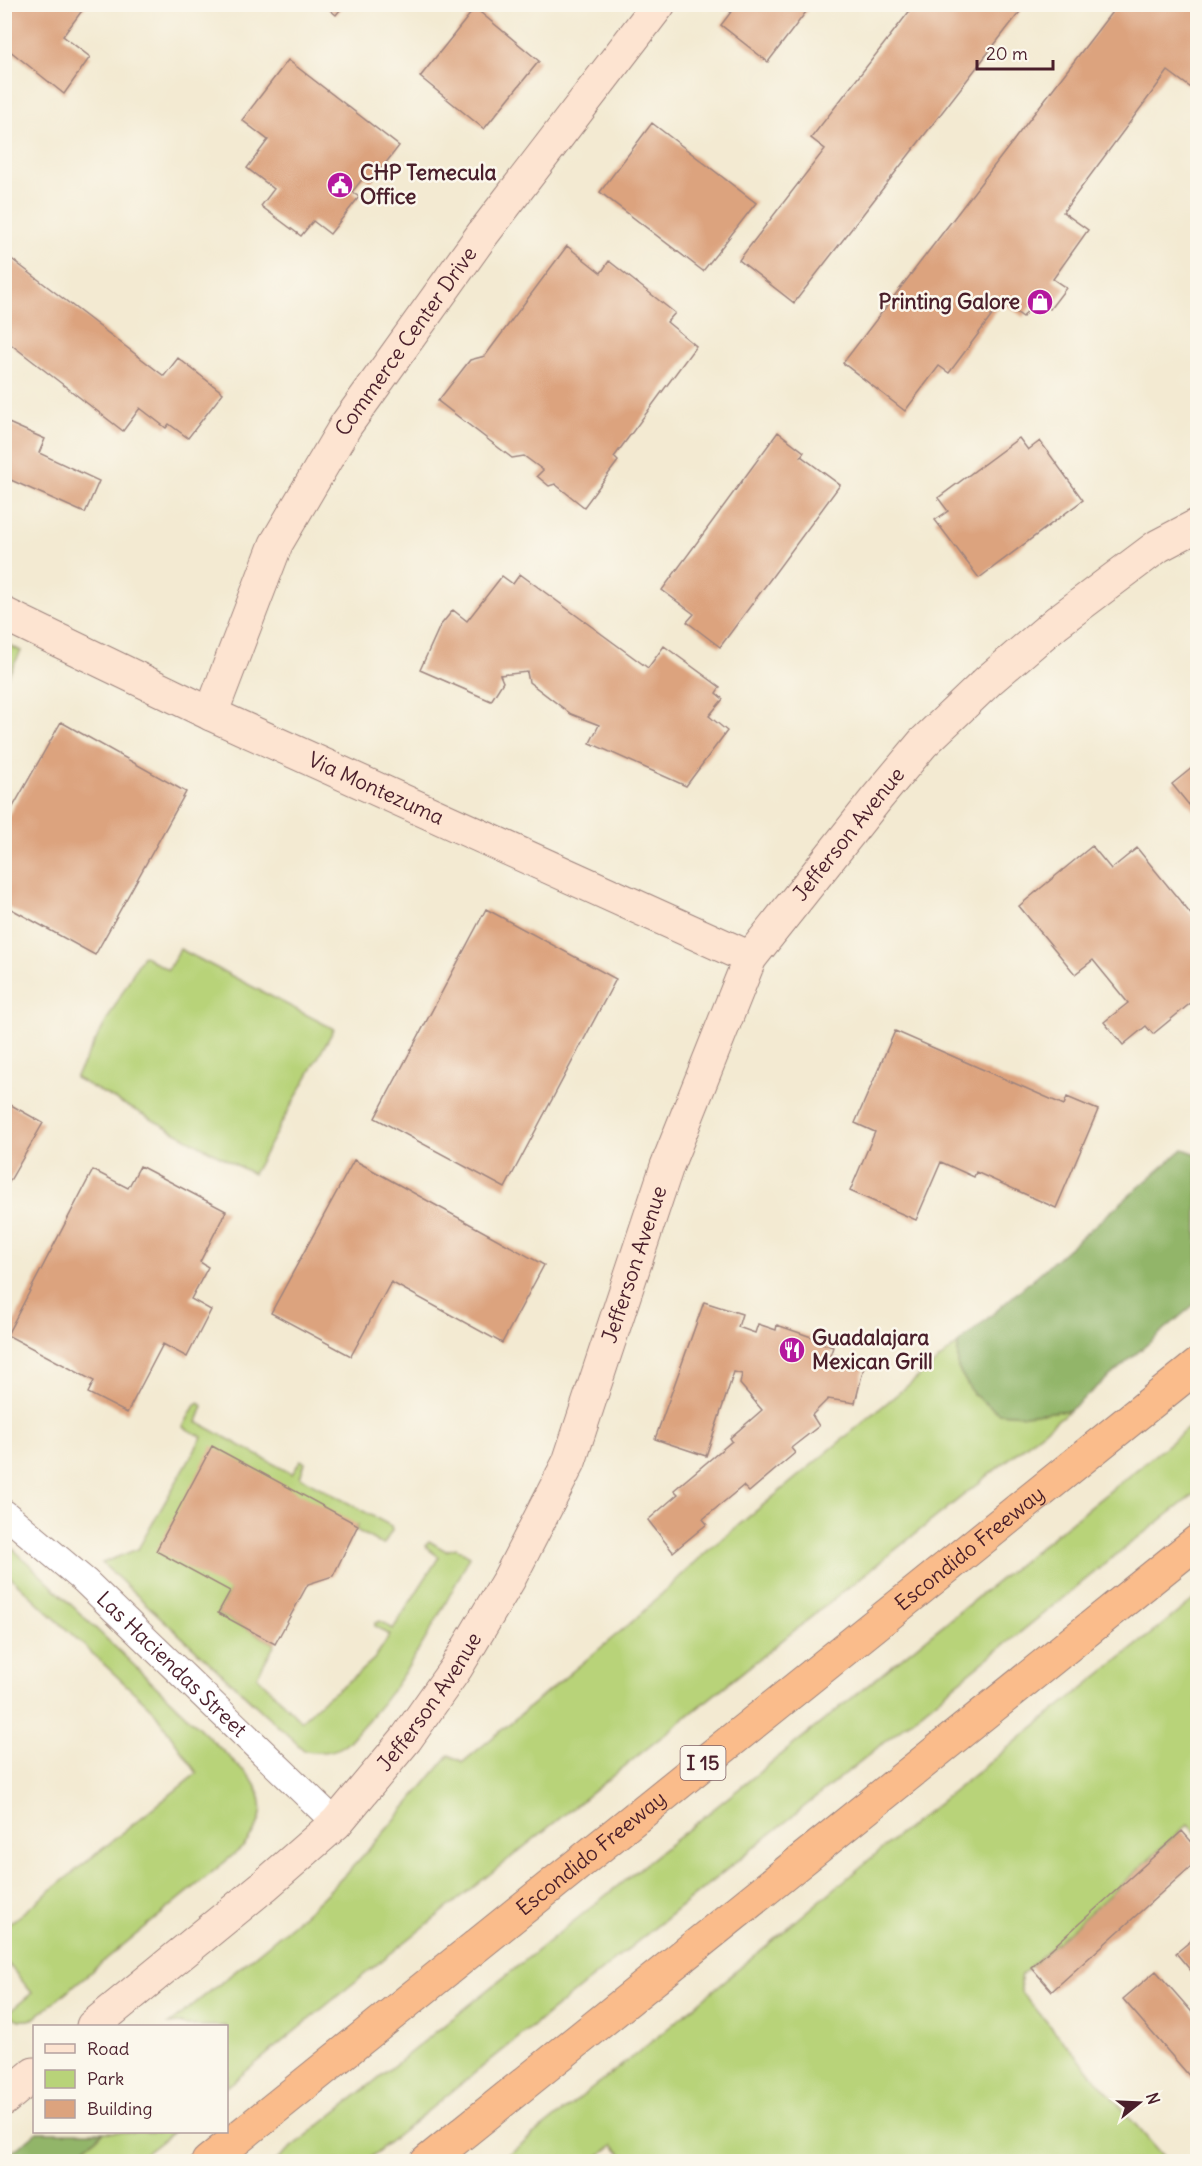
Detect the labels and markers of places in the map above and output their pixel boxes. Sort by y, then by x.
place label: CHP Temecula Office [360,159,497,210]
public building icon: CHP Temecula Office [325,170,355,200]
shop icon: Printing Galore [1025,287,1055,317]
place label: Printing Galore [879,288,1020,315]
place label: Guadalajara Mexican Grill [812,1324,933,1375]
restaurant icon: Guadalajara Mexican Grill [777,1335,807,1365]

